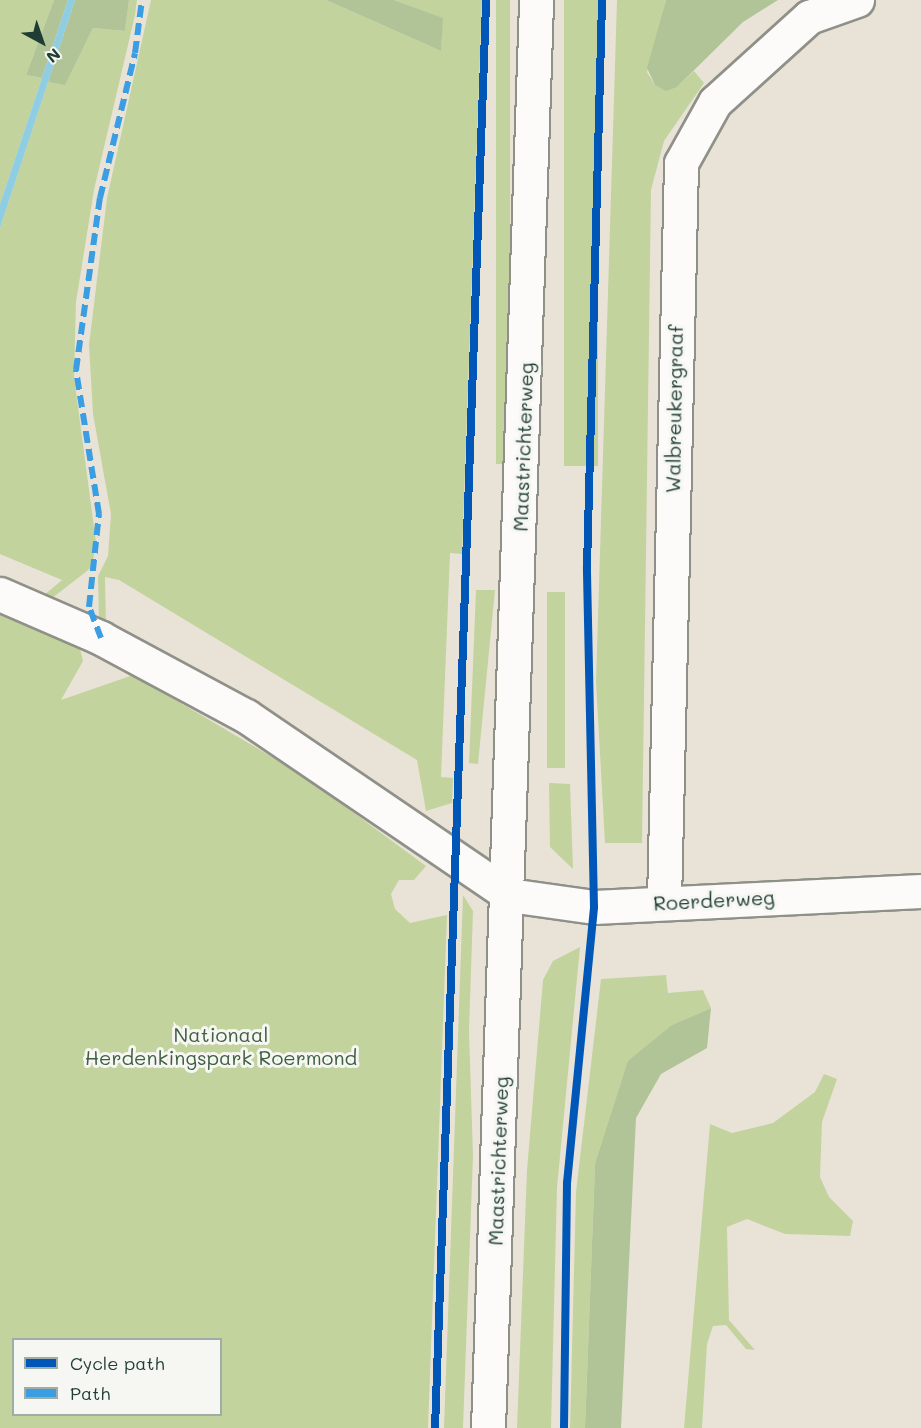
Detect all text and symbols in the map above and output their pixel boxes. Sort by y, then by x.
north arrow [12,12,72,72]
text: N [42,44,65,68]
street label: Walbreukergraaf [661,325,687,493]
street label: Maastrichterweg [508,362,538,532]
street label: Roerderweg [653,885,775,915]
park label: Nationaal Herdenkingspark Roermond [85,1023,357,1070]
street label: Maastrichterweg [483,1076,513,1246]
legend [12,1338,222,1416]
text: Cycle path [70,1351,165,1375]
text: Path [70,1381,110,1405]

